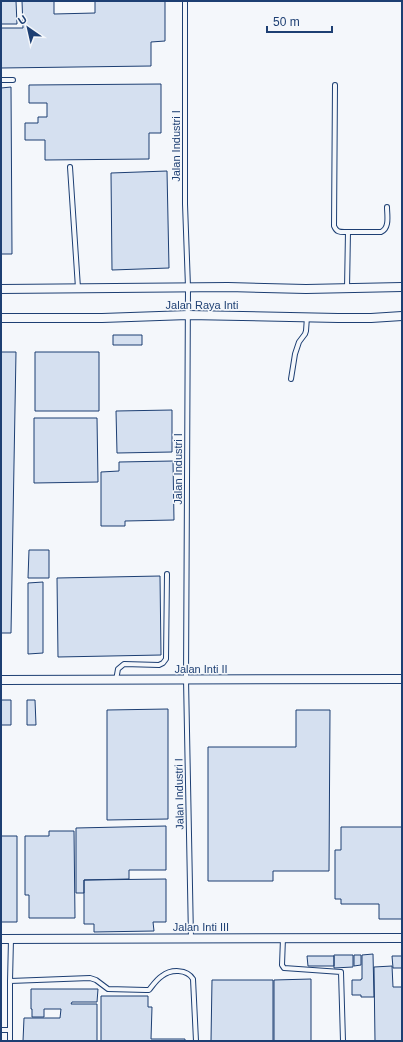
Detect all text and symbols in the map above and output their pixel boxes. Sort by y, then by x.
north arrow [8,8,48,48]
scale bar [267,8,332,34]
text: U [16,12,29,27]
text: 50 m [273,15,300,29]
street label: Jalan Industri I [170,110,182,182]
street label: Jalan Raya Inti [166,299,238,311]
street label: Jalan Industri I [172,433,184,505]
street label: Jalan Inti II [174,663,228,675]
street label: Jalan Industri I [172,758,186,830]
street label: Jalan Inti III [173,921,229,933]

